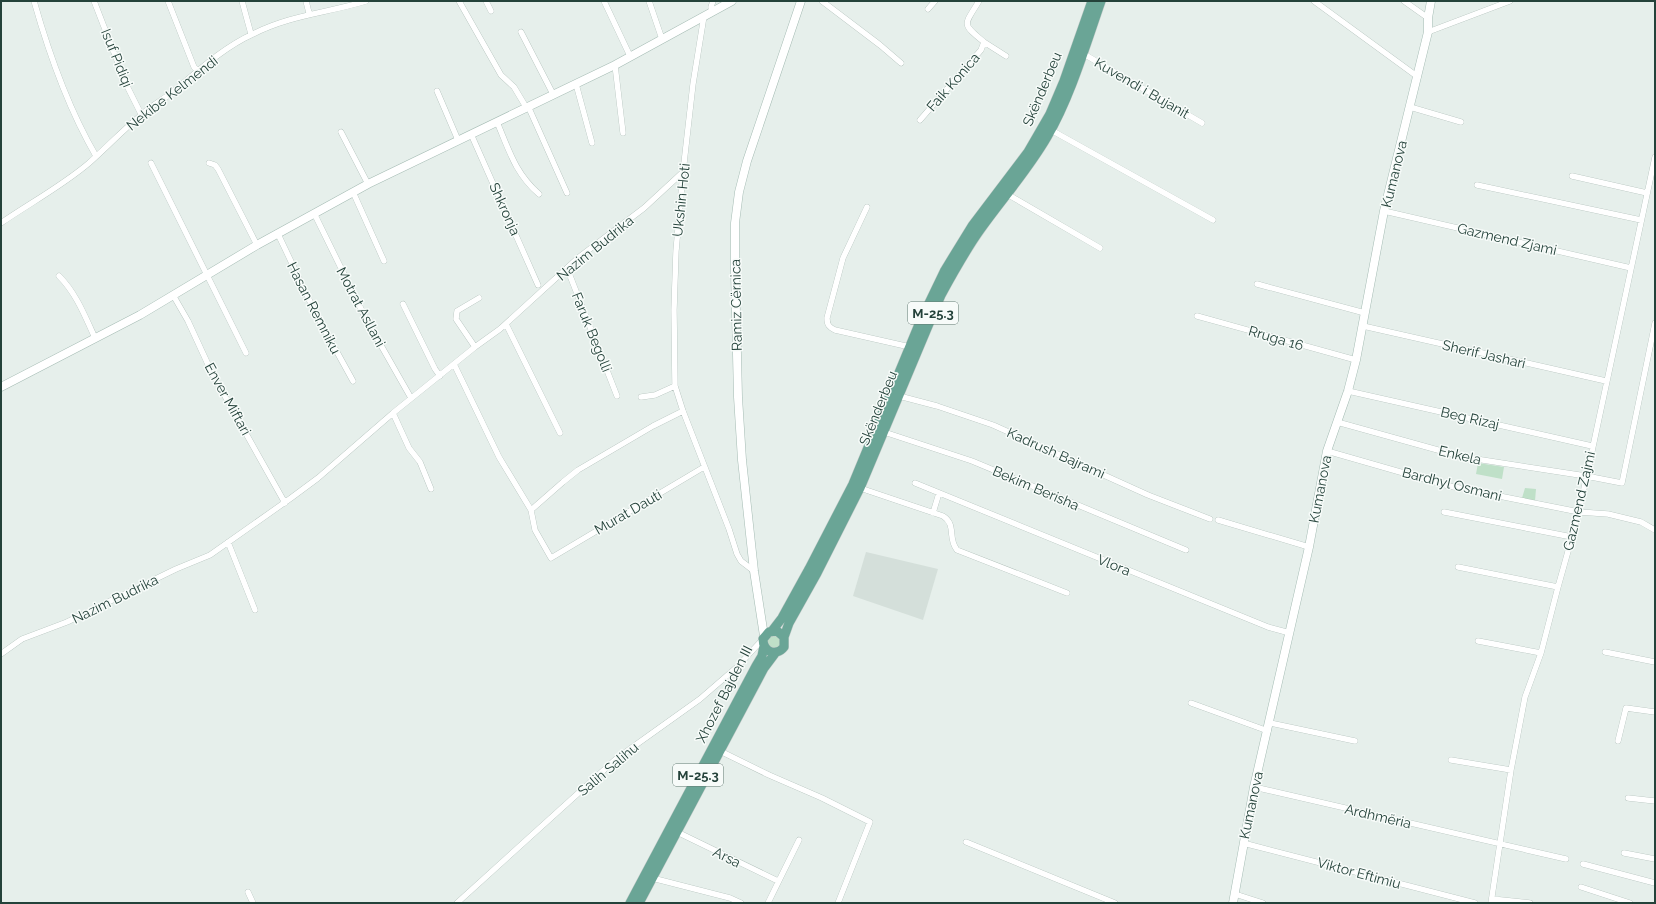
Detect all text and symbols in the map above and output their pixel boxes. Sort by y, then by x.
street label: Isuf Pidiqi [98,26,136,90]
street label: Faik Konica [923,49,983,115]
street label: Skënderbeu [1019,50,1065,128]
street label: Nekibe Kelmendi [123,52,221,134]
street label: Kuvendi i Bujanit [1092,54,1193,122]
street label: Kumanova [1378,139,1410,209]
street label: Ukshin Hoti [669,162,693,238]
street label: Shkronja [486,180,524,238]
street label: Nazim Budrika [553,212,637,284]
street label: Gazmend Zjami [1456,220,1558,258]
street label: Hasan Remniku [284,259,344,357]
street label: Ramiz Cërnica [727,259,745,351]
street label: Motrat Asllani [333,264,389,350]
street label: Faruk Begolli [569,290,615,374]
road number: M-25.3 [908,302,958,324]
street label: Rruga 16 [1247,323,1305,353]
street label: Sherif Jashari [1441,337,1527,371]
street label: Enver Miftari [202,360,254,438]
street label: Skënderbeu [856,368,900,448]
street label: Beg Rizaj [1439,404,1501,432]
street label: Kadrush Bajrami [1005,424,1107,482]
street label: Enkela [1437,442,1483,468]
street label: Gazmend Zajmi [1560,450,1598,552]
street label: Kumanova [1306,454,1334,524]
street label: Bekim Berisha [990,463,1082,513]
street label: Bardhyl Osmani [1401,464,1503,504]
street label: Murat Dauti [592,486,664,538]
street label: Vlora [1095,551,1133,579]
street label: Nazim Budrika [69,571,161,627]
street label: Xhozef Bajden III [693,643,755,745]
street label: Salih Salihu [574,739,642,799]
road number: M-25.3 [673,764,723,786]
street label: Kumanova [1236,770,1266,840]
street label: Ardhmëria [1343,801,1413,831]
street label: Arsa [711,844,743,870]
street label: Viktor Eftimiu [1315,854,1403,892]

